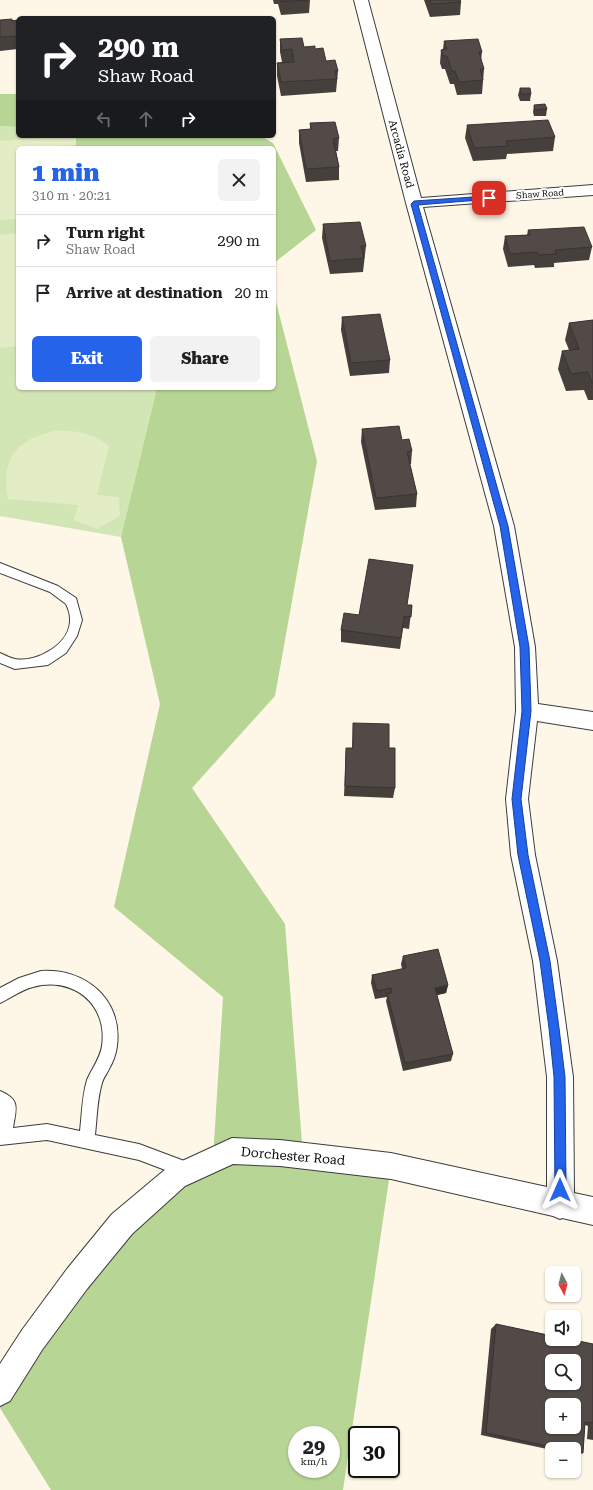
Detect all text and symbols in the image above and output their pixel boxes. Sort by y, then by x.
text: 290 m [98,31,179,64]
icon: right [32,32,84,84]
text: Shaw Road [98,65,194,86]
icon: left [93,108,115,130]
icon: ahead [135,108,157,130]
icon: right [177,108,199,130]
street label: Arcadia Road [386,118,416,190]
text: 1 min [32,159,99,187]
button: close [218,159,260,201]
pin [472,181,506,215]
icon: arrive [478,187,500,209]
street label: Shaw Road [516,187,564,201]
text: 310 m · 20:21 [32,188,111,203]
text: Turn right [66,224,145,242]
icon: right [32,230,54,252]
text: 290 m [217,232,260,250]
text: Shaw Road [66,242,135,257]
icon: arrive [32,282,54,304]
text: Arrive at destination [66,284,222,302]
text: 20 m [234,284,269,302]
button: Exit [32,336,142,382]
button: Share [150,336,260,382]
street label: Dorchester Road [240,1144,346,1168]
position arrow [539,1169,581,1211]
north arrow [545,1266,581,1302]
map controls [545,1266,581,1478]
button: sound [545,1310,581,1346]
button: search [545,1354,581,1390]
button: + [545,1398,581,1434]
speed limit sign: 30 [348,1426,400,1478]
text: 29 [303,1435,325,1459]
button: − [545,1442,581,1478]
text: km/h [301,1456,327,1467]

